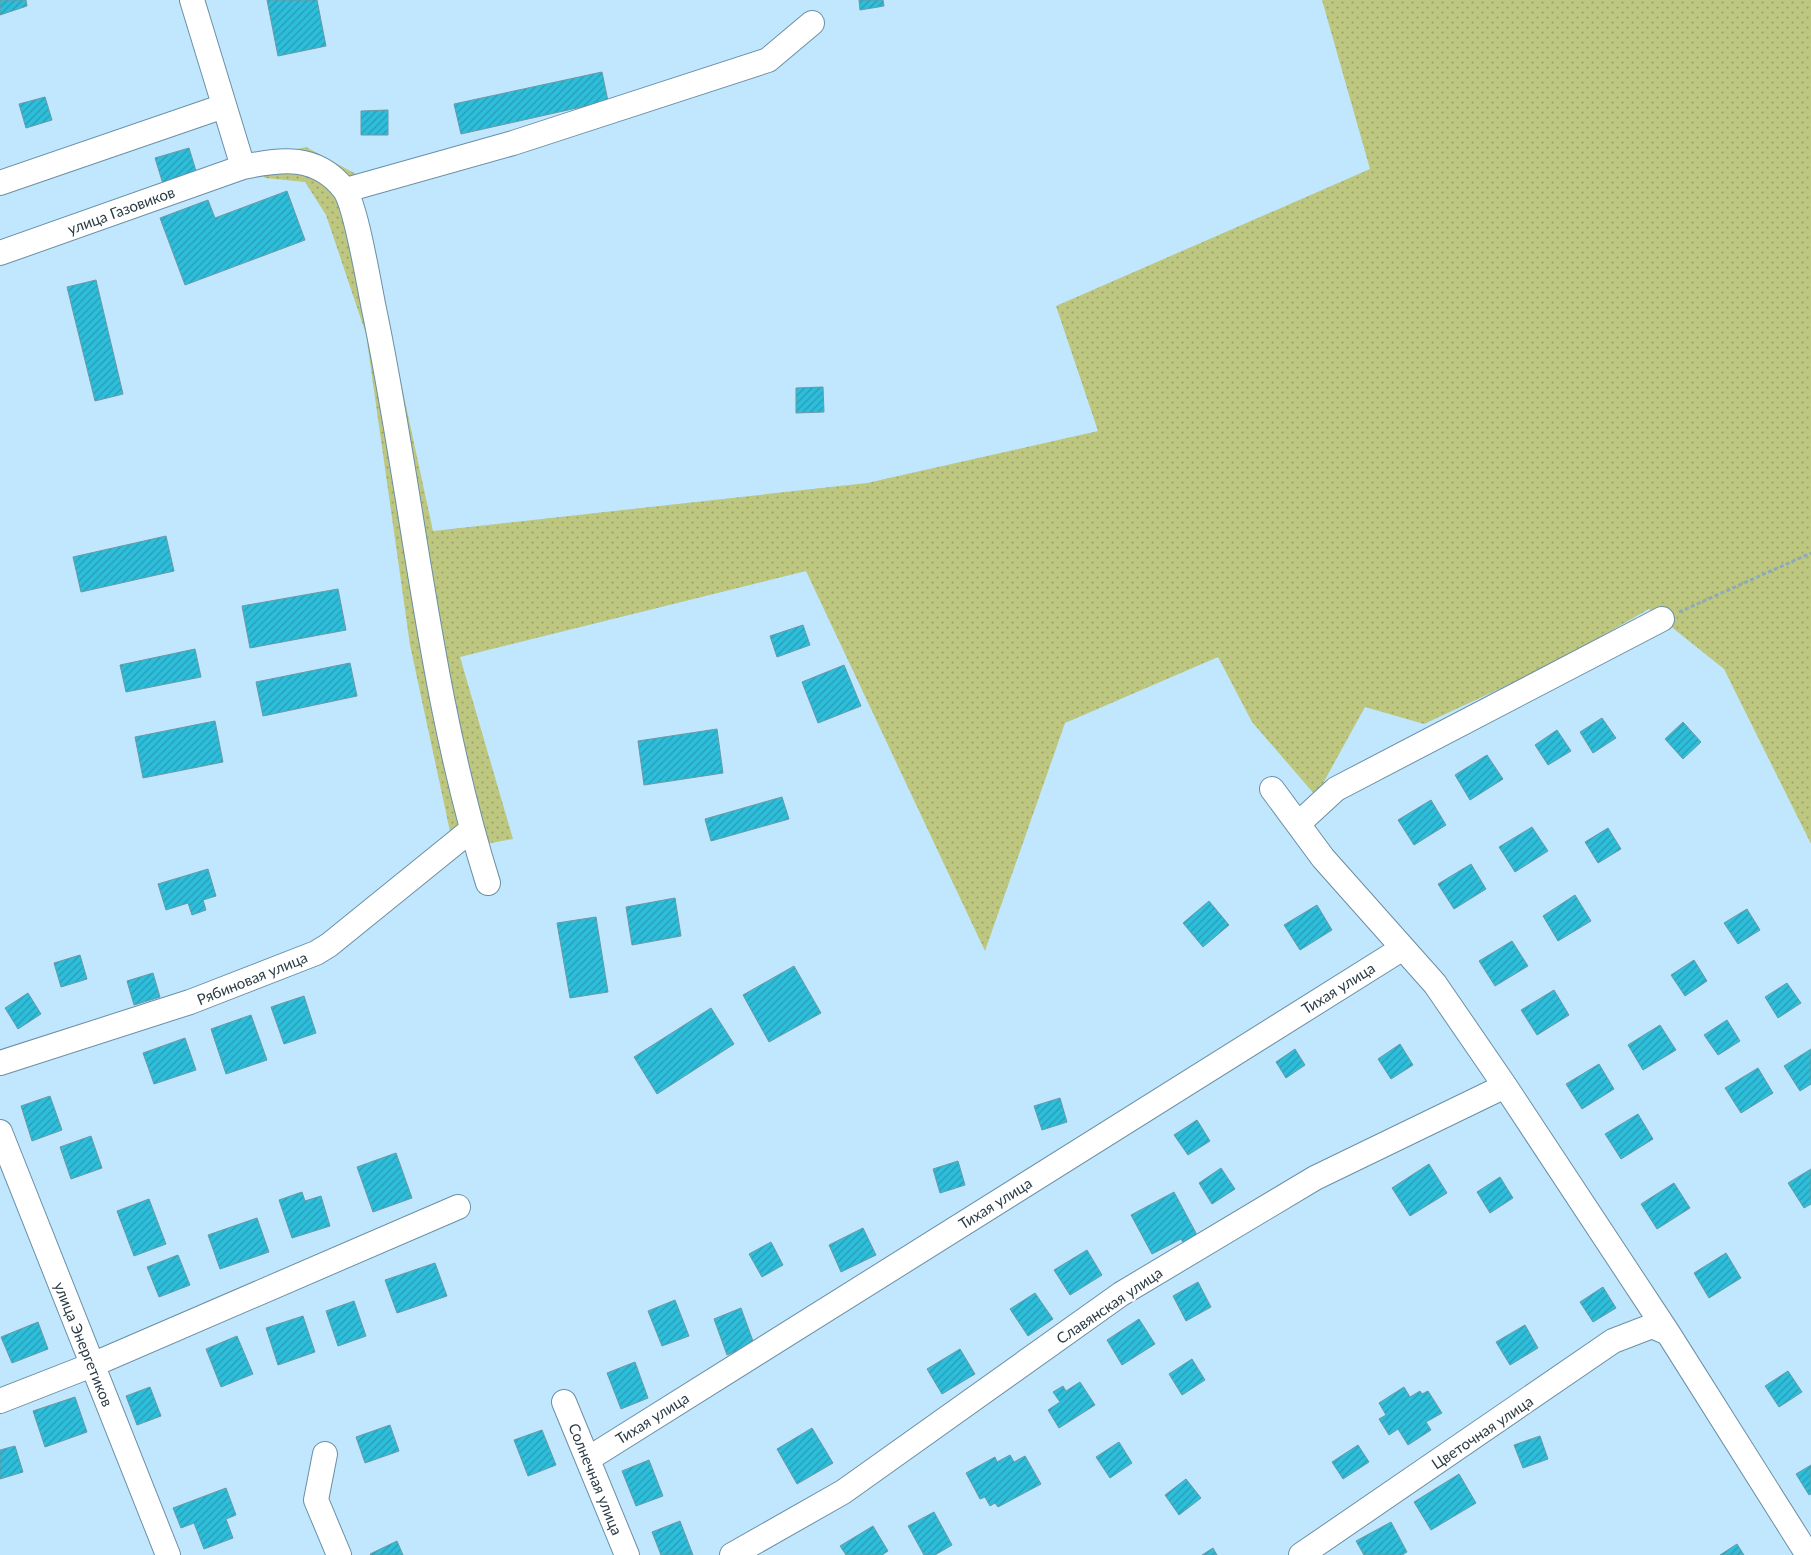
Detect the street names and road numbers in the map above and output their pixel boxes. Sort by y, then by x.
street label: улица Газовиков [65,182,177,238]
street label: Рябиновая улица [194,948,310,1008]
street label: Тихая улица [1298,958,1378,1018]
street label: Тихая улица [955,1173,1035,1233]
street label: Славянская улица [1053,1263,1165,1347]
street label: улица Энергетиков [51,1279,117,1409]
street label: Тихая улица [612,1388,692,1448]
street label: Цветочная улица [1428,1391,1536,1473]
street label: Солнечная улица [565,1420,627,1538]

